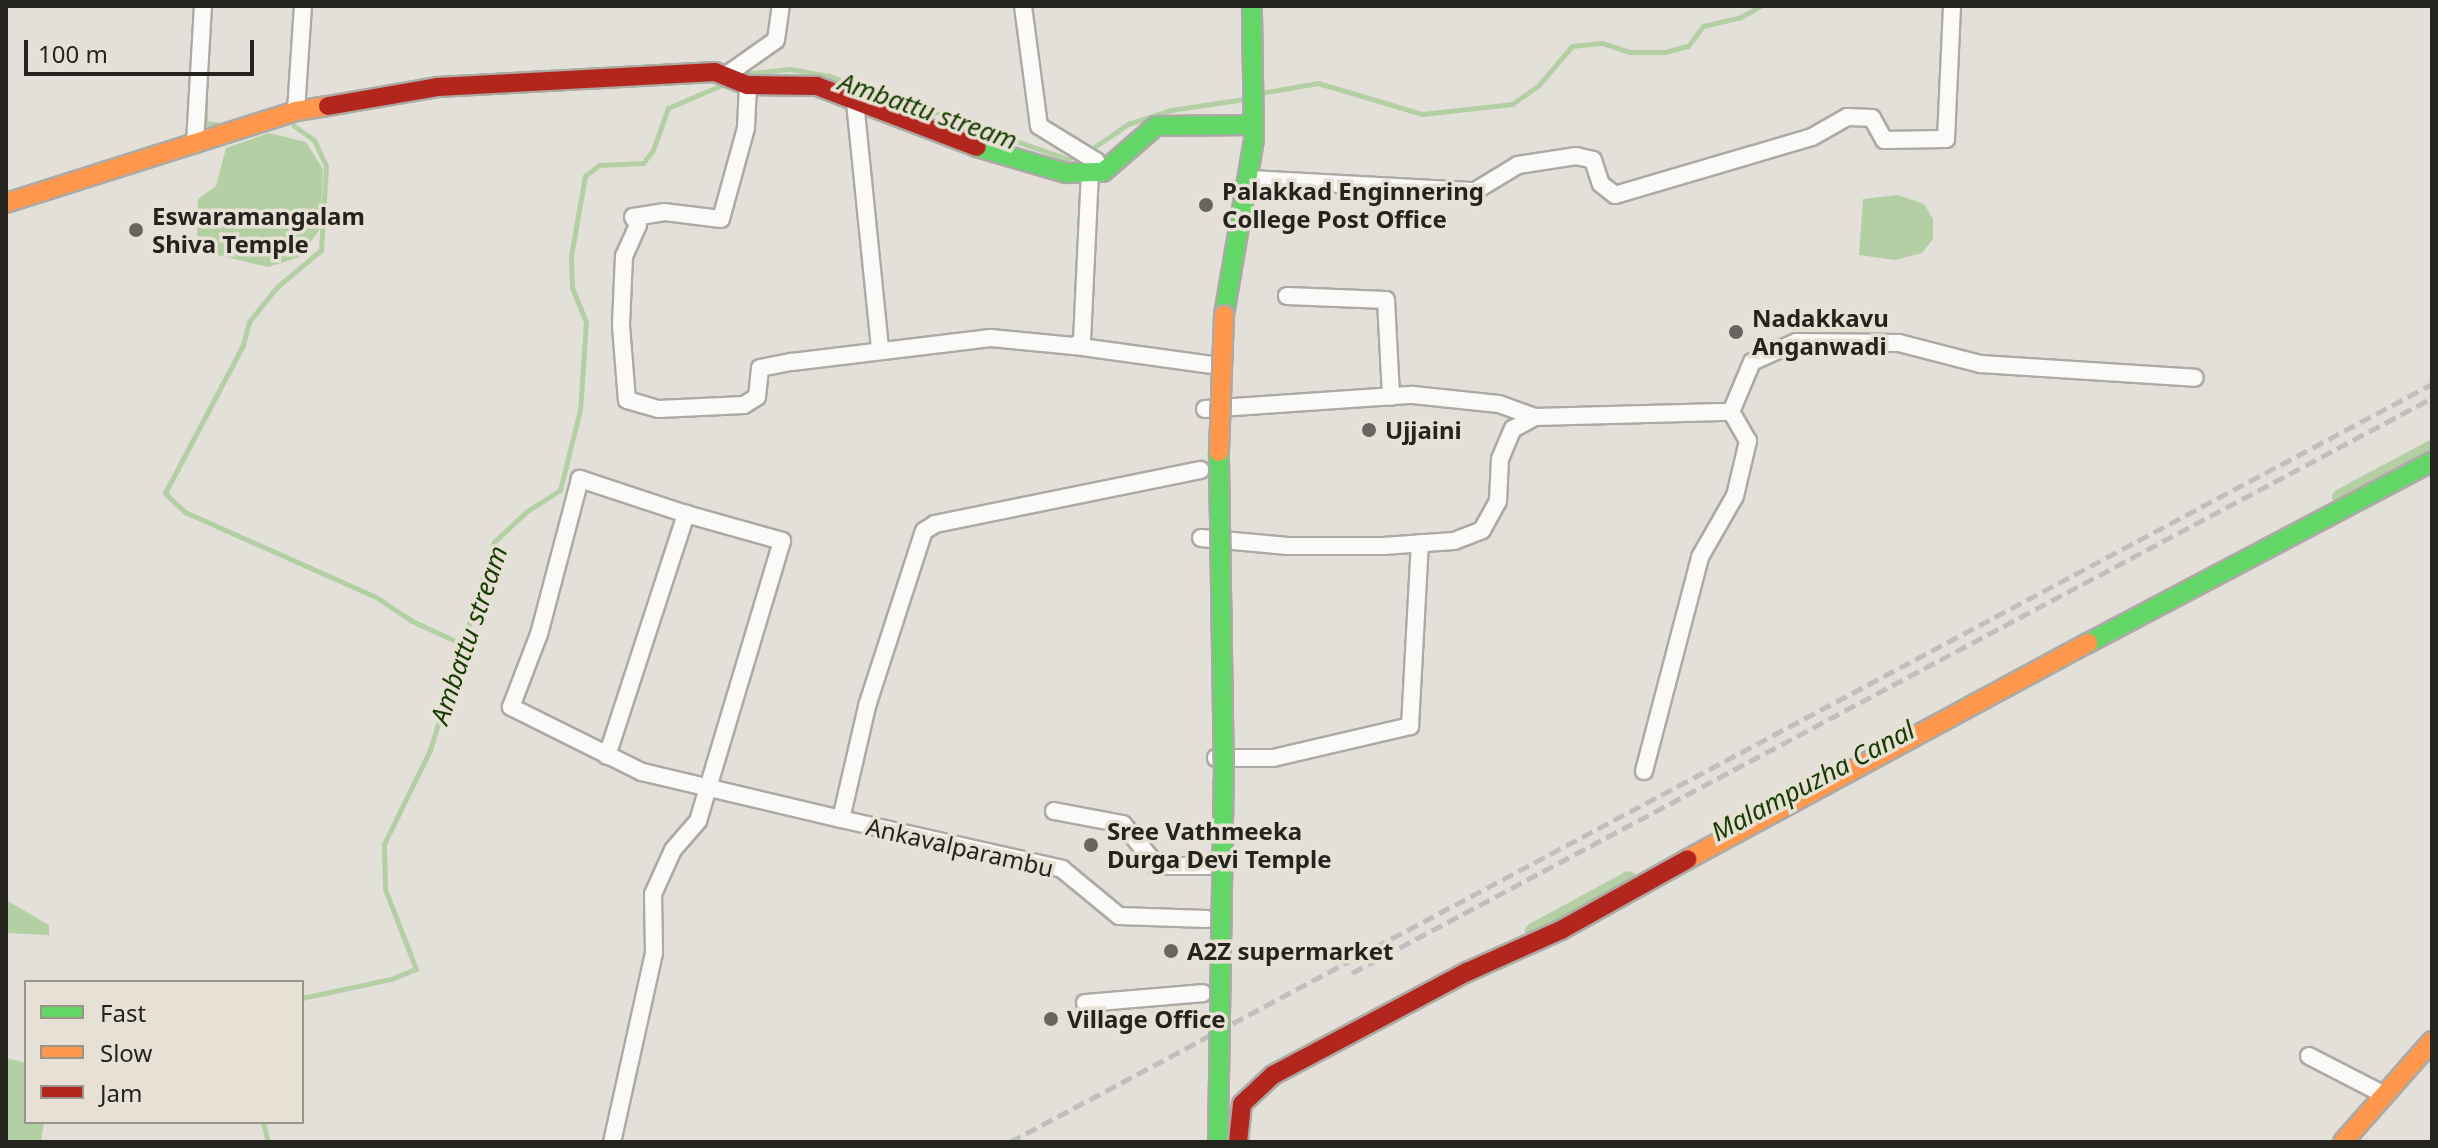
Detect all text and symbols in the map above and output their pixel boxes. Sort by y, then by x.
scale bar [28,24,258,74]
text: 100 m [38,37,108,70]
water label: Ambattu stream [835,66,1021,156]
place label: Palakkad Enginnering College Post Office [1222,177,1484,233]
marker: Palakkad Enginnering College Post Office [1197,196,1215,214]
place label: Eswaramangalam Shiva Temple [152,202,365,258]
marker: Eswaramangalam Shiva Temple [127,221,145,239]
place label: Nadakkavu Anganwadi [1752,304,1889,360]
marker: Nadakkavu Anganwadi [1727,323,1745,341]
place label: Ujjaini [1385,416,1462,444]
marker: Ujjaini [1360,421,1378,439]
water label: Ambattu stream [424,542,514,728]
water label: Malampuzha Canal [1706,714,1920,848]
street label: Ankavalparambu [863,811,1057,883]
place label: Sree Vathmeeka Durga Devi Temple [1107,817,1332,873]
marker: Sree Vathmeeka Durga Devi Temple [1082,836,1100,854]
place label: A2Z supermarket [1187,937,1393,965]
marker: A2Z supermarket [1162,942,1180,960]
legend [24,980,304,1124]
text: Fast [100,996,146,1029]
place label: Village Office [1067,1005,1226,1033]
marker: Village Office [1042,1010,1060,1028]
text: Slow [100,1036,152,1069]
text: Jam [100,1076,142,1109]

